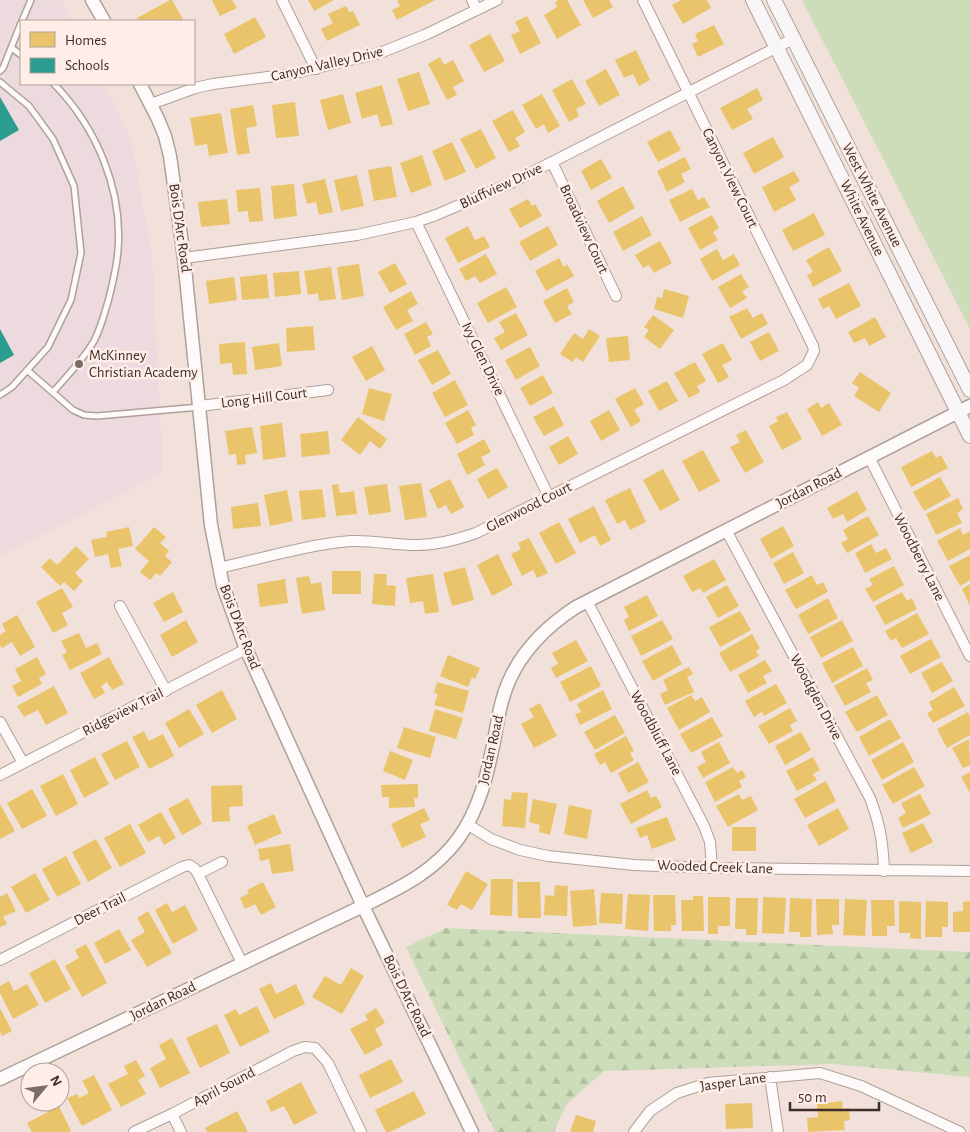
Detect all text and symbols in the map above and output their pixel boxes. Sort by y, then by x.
legend [20,20,195,85]
text: Homes [65,33,107,48]
street label: Canyon Valley Drive [269,44,385,84]
text: Schools [65,58,109,73]
street label: Canyon View Court [699,126,761,231]
street label: West White Avenue [838,140,906,250]
street label: Bluffview Drive [457,160,545,212]
street label: White Avenue [836,177,888,259]
street label: Broadview Court [557,182,611,276]
street label: Bois D'Arc Road [166,183,194,274]
street label: Ivy Glen Drive [459,320,507,398]
place label: McKinney Christian Academy [89,348,198,380]
marker: McKinney Christian Academy [73,358,85,370]
street label: Long Hill Court [220,385,308,411]
street label: Jordan Road [774,465,844,511]
street label: Glenwood Court [484,479,574,535]
street label: Woodberry Lane [890,511,948,603]
street label: Bois D'Arc Road [217,583,263,672]
street label: Woodglen Drive [787,652,845,742]
street label: Ridgeview Trail [80,685,166,739]
street label: Woodbluff Lane [627,688,685,778]
street label: Jordan Road [476,714,506,786]
street label: Wooded Creek Lane [657,857,773,877]
street label: Deer Trail [72,890,128,928]
street label: Bois D'Arc Road [381,953,433,1040]
street label: Jordan Road [128,979,198,1023]
north arrow [20,1062,70,1112]
street label: April Sound [191,1064,258,1110]
street label: Jasper Lane [699,1070,767,1094]
text: N [47,1074,64,1089]
scale bar [790,1080,879,1112]
text: 50 m [798,1090,827,1105]

